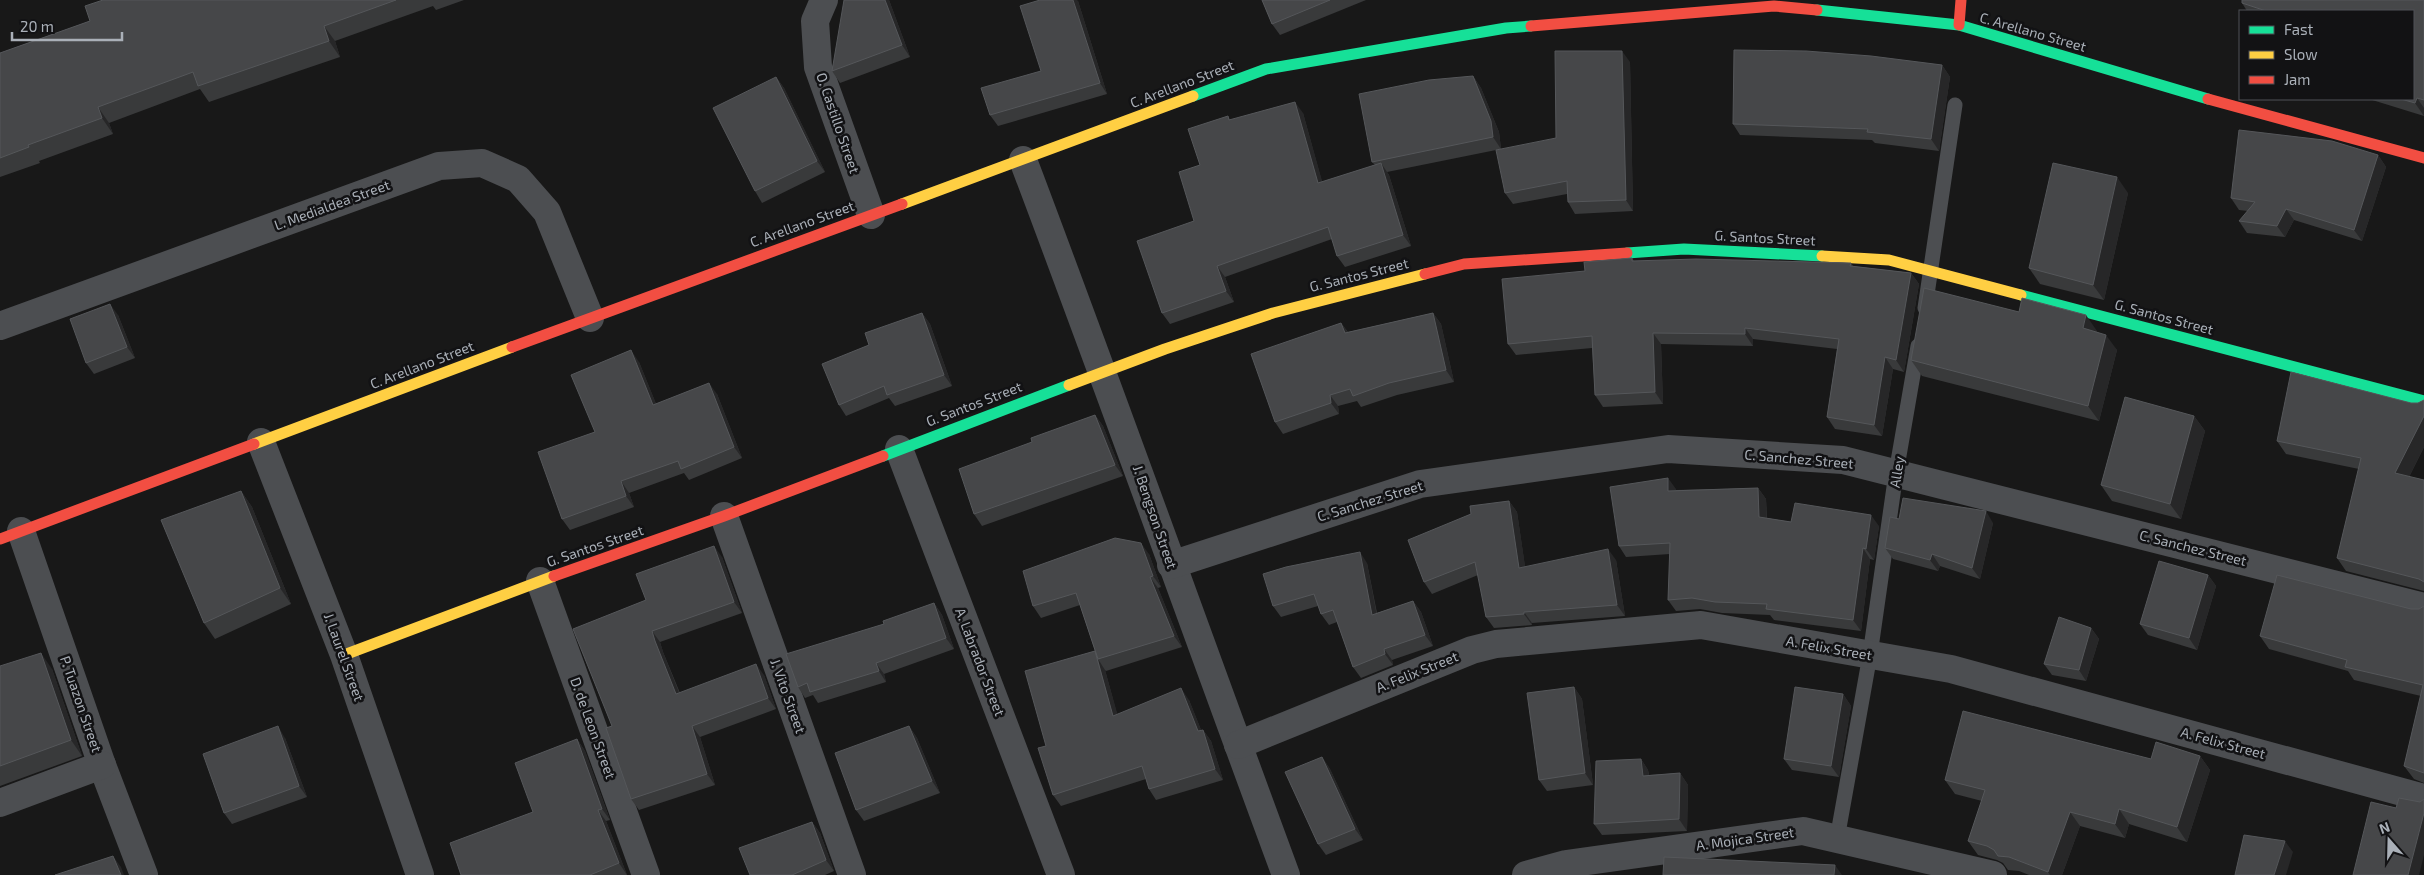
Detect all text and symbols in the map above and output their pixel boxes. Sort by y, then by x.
street label: C. Arellano Street [1978,8,2088,55]
scale bar [12,10,122,42]
legend [2239,10,2414,100]
text: 20 m [20,17,54,35]
text: Fast [2284,20,2314,38]
text: Slow [2284,45,2318,63]
street label: C. Arellano Street [1128,56,1236,111]
street label: O. Castillo Street [813,70,864,175]
text: Jam [2284,70,2310,88]
street label: L. Medialdea Street [272,176,392,233]
street label: C. Arellano Street [747,197,856,250]
street label: G. Santos Street [1714,226,1816,249]
street label: G. Santos Street [1308,254,1410,295]
street label: G. Santos Street [2113,295,2215,338]
street label: C. Arellano Street [368,337,476,392]
street label: G. Santos Street [924,377,1024,430]
street label: C. Sanchez Street [1744,445,1854,472]
street label: Alley [1886,454,1907,489]
street label: J. Bengson Street [1130,463,1181,571]
street label: C. Sanchez Street [1315,476,1425,525]
street label: G. Santos Street [544,521,645,570]
street label: C. Sanchez Street [2138,526,2248,569]
street label: A. Labrador Street [952,605,1009,718]
street label: J. Laurel Street [321,610,368,703]
street label: A. Felix Street [1785,632,1873,663]
street label: A. Felix Street [1373,647,1460,696]
street label: P. Tuazon Street [57,653,106,754]
street label: J. Vito Street [767,656,810,735]
street label: D. de Leon Street [567,675,620,781]
street label: A. Felix Street [2179,723,2267,762]
north arrow [2364,815,2414,865]
text: N [2377,818,2392,837]
street label: A. Mojica Street [1695,823,1795,854]

